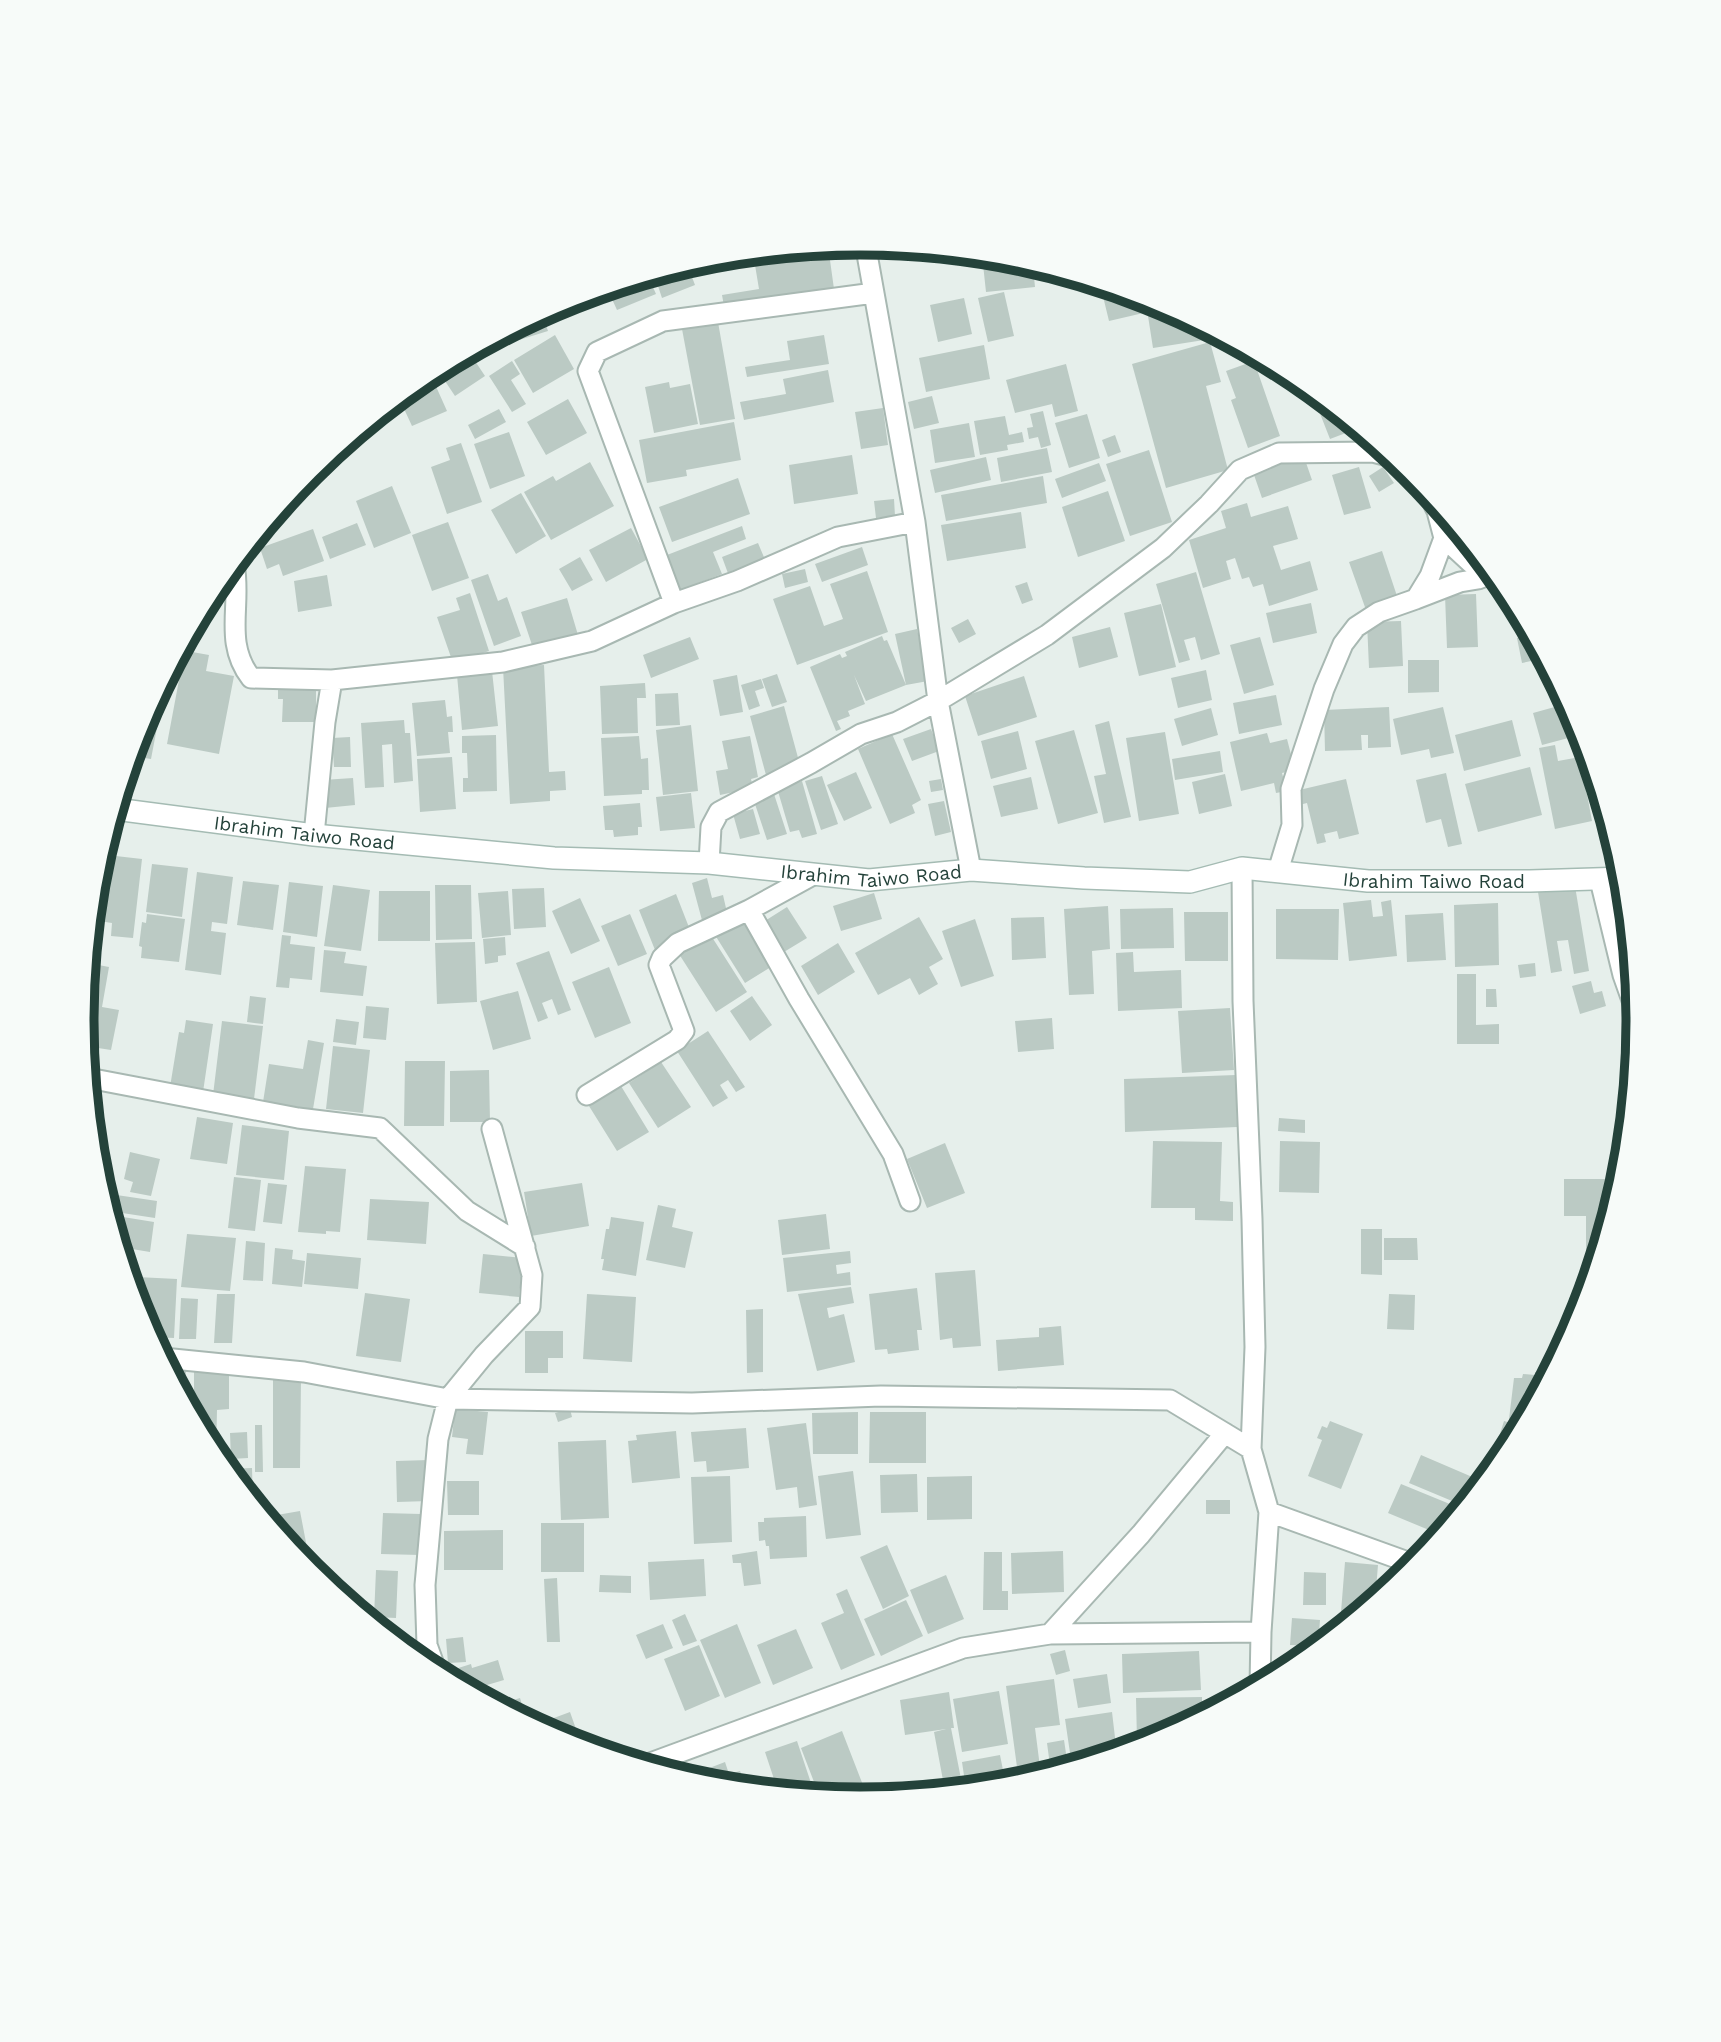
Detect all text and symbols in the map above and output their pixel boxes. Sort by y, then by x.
street label: Ibrahim Taiwo Road [213,811,396,855]
street label: Ibrahim Taiwo Road [780,860,963,892]
street label: Ibrahim Taiwo Road [1342,867,1525,893]

